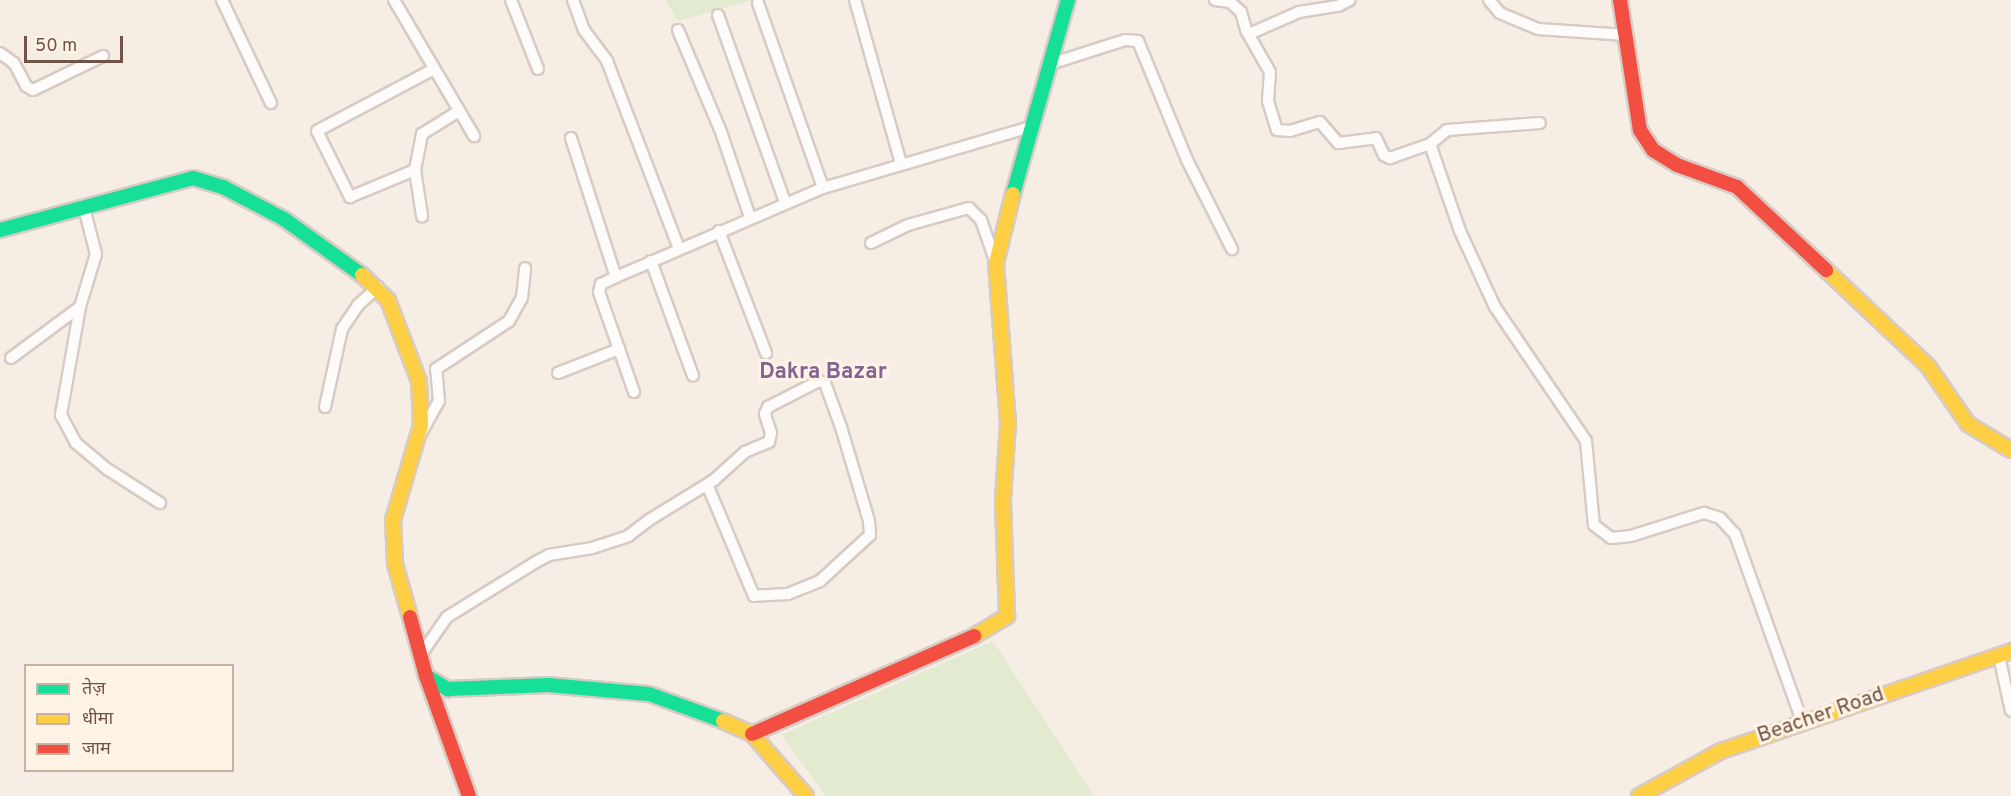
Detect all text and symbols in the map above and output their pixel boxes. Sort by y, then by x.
scale bar [27,24,126,62]
text: 50 m [35,35,77,58]
district label: Dakra Bazar [759,360,887,386]
legend [24,664,234,772]
text: तेज़ [82,678,106,701]
street label: Beacher Road [1754,683,1888,749]
text: धीमा [82,708,113,731]
text: जाम [82,738,111,761]

